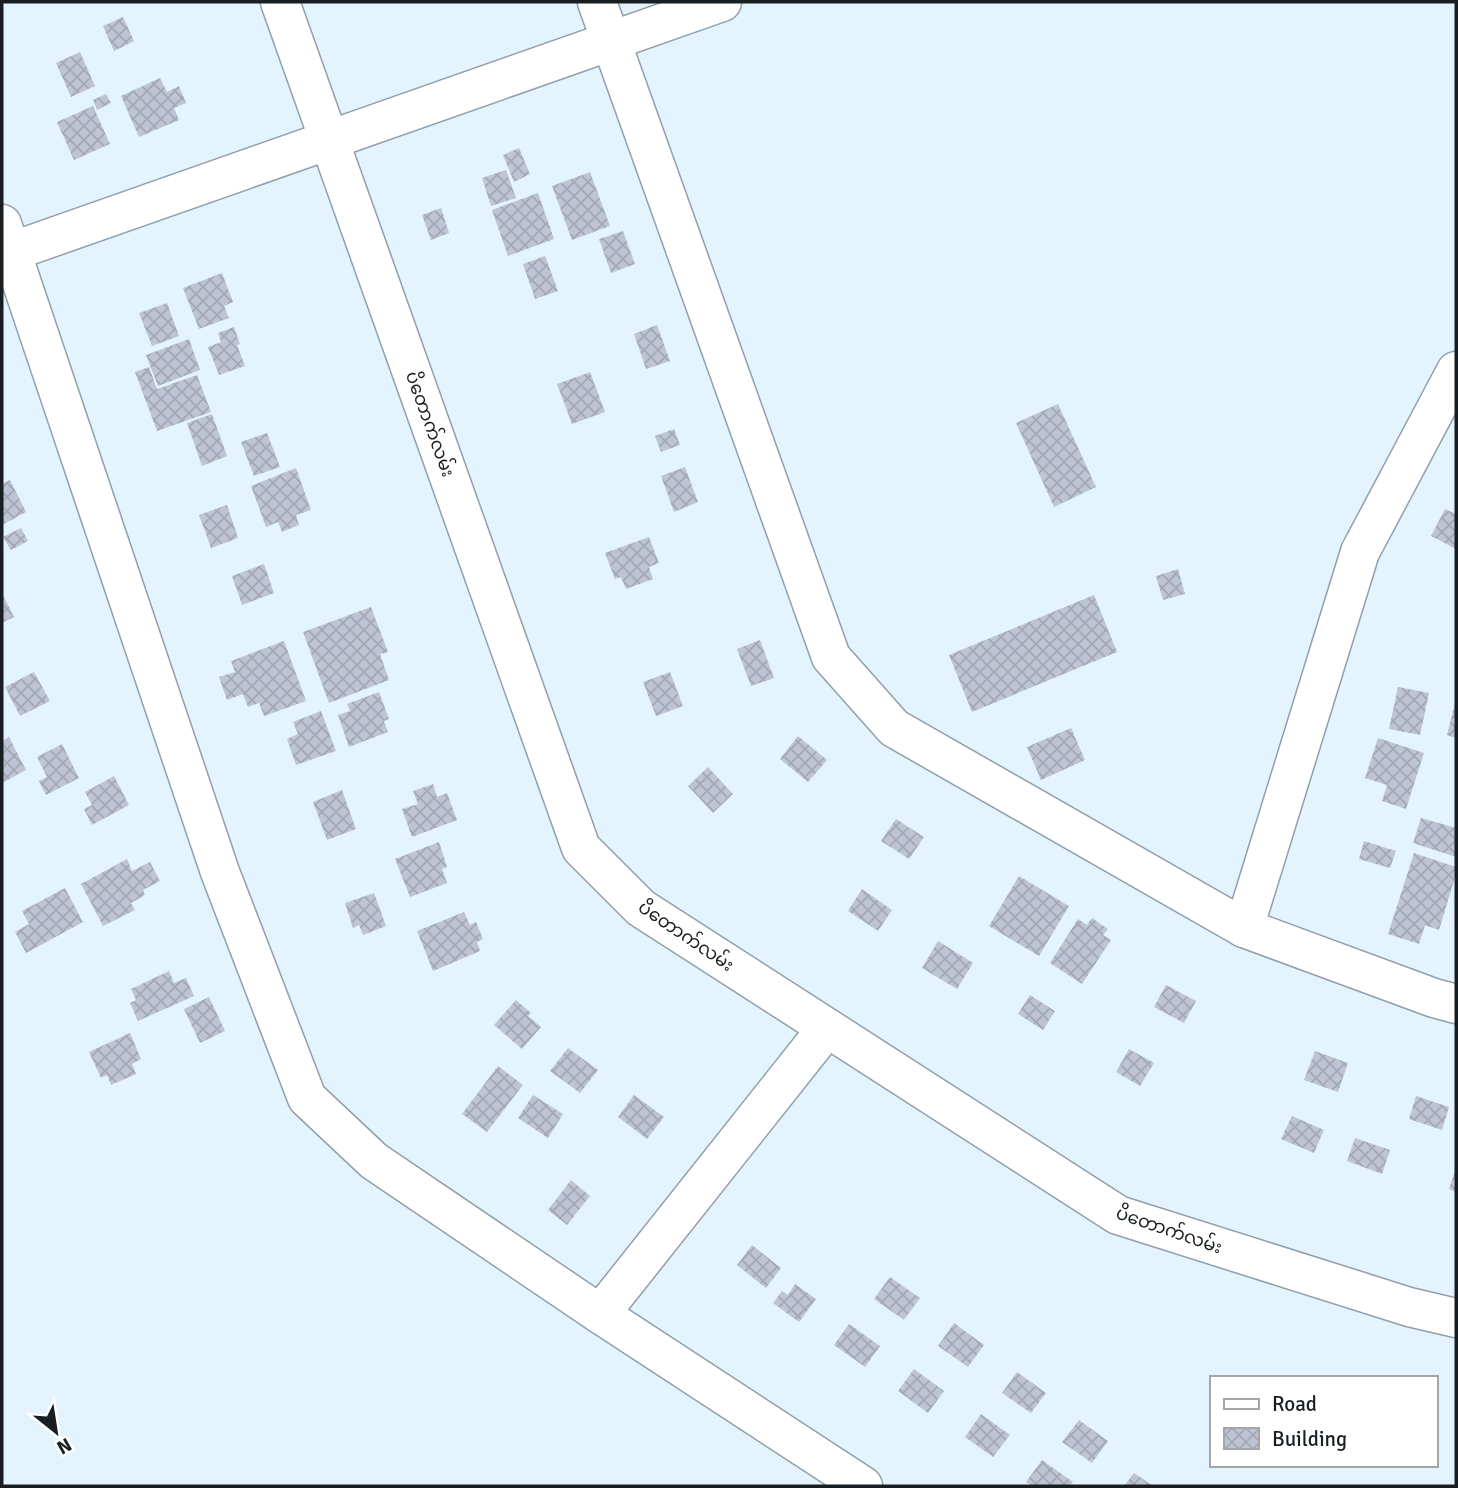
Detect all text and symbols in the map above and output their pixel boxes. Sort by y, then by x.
street label: ပိတောက်လမ်း [401,367,462,480]
street label: ပိတောက်လမ်း [634,893,740,976]
street label: ပိတောက်လမ်း [1113,1199,1226,1258]
legend [1210,1376,1437,1467]
text: Road [1272,1391,1317,1417]
north arrow [21,1397,91,1467]
text: Building [1272,1426,1347,1452]
text: N [52,1432,76,1460]

